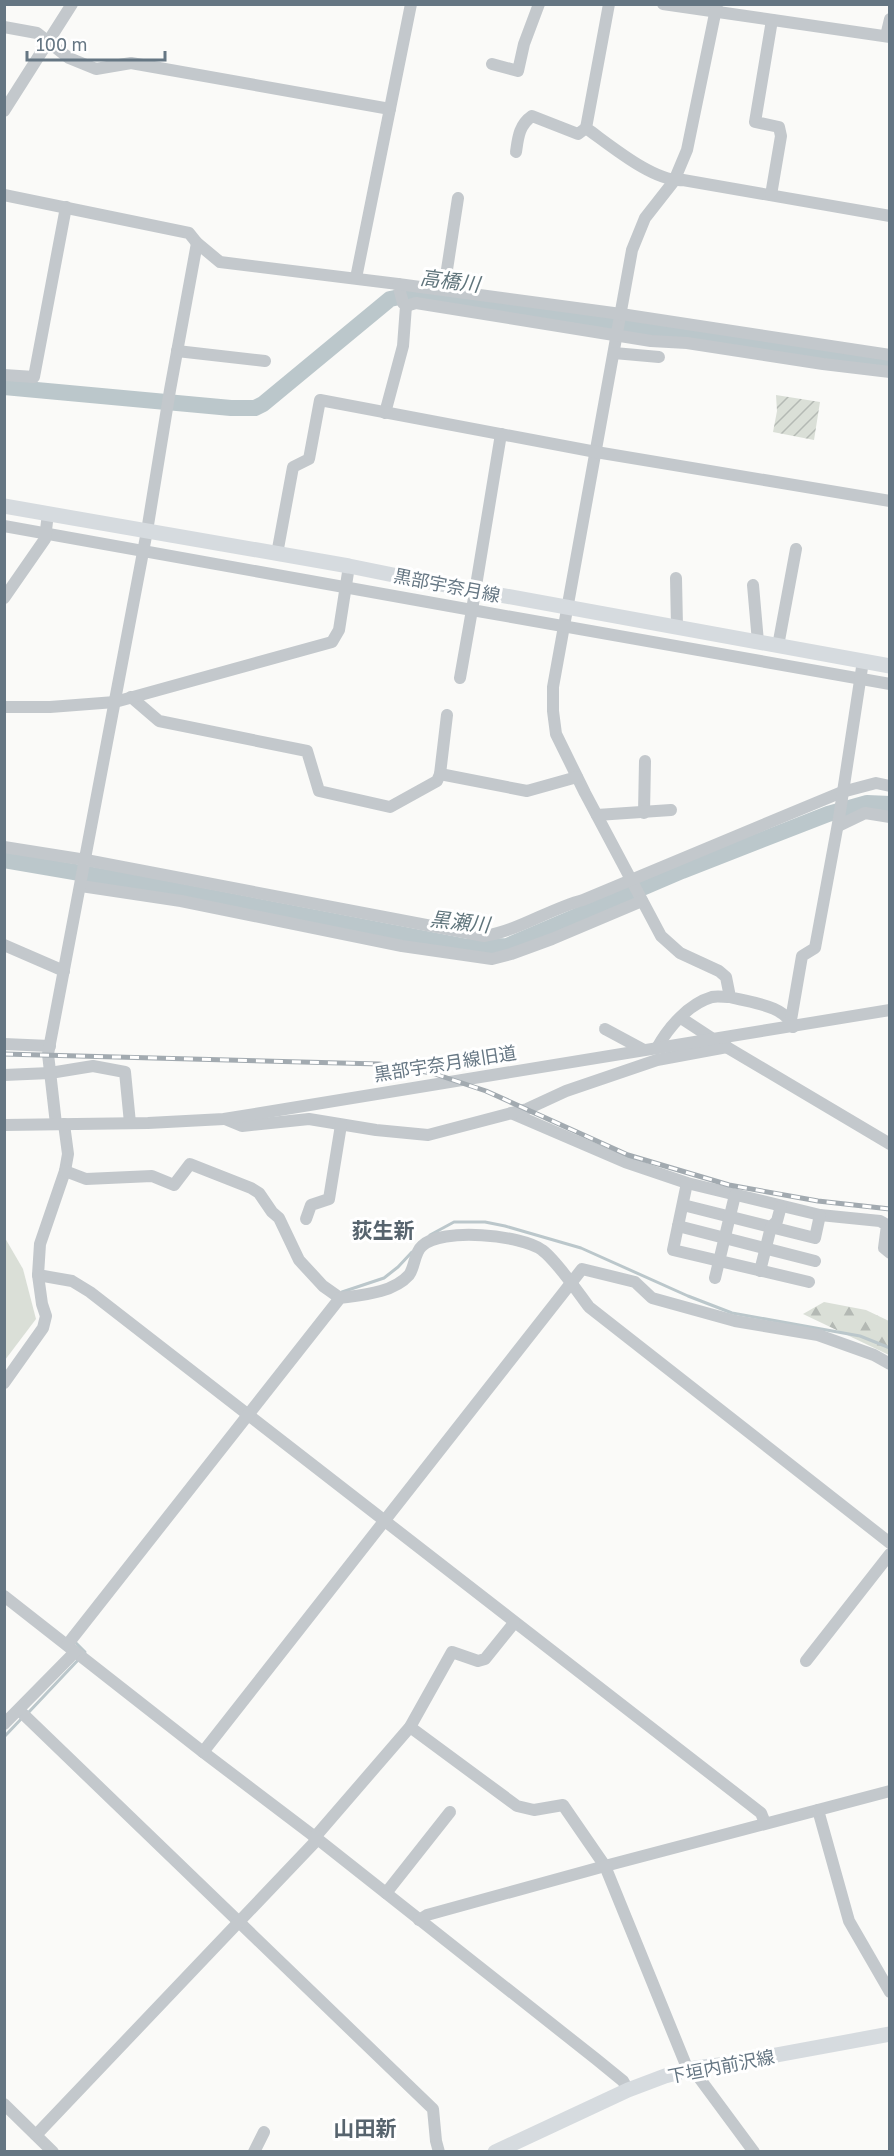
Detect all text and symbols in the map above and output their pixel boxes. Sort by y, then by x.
scale bar [27,24,165,62]
text: 100 m [36,33,87,55]
water label: 高橋川 [419,264,483,296]
street label: 黒部宇奈月線 [392,564,502,606]
water label: 黒瀬川 [429,906,493,936]
street label: 黒部宇奈月線旧道 [372,1041,518,1085]
district label: 荻生新 [352,1217,415,1243]
street label: 下垣内前沢線 [666,2045,776,2087]
district label: 山田新 [334,2115,397,2141]

